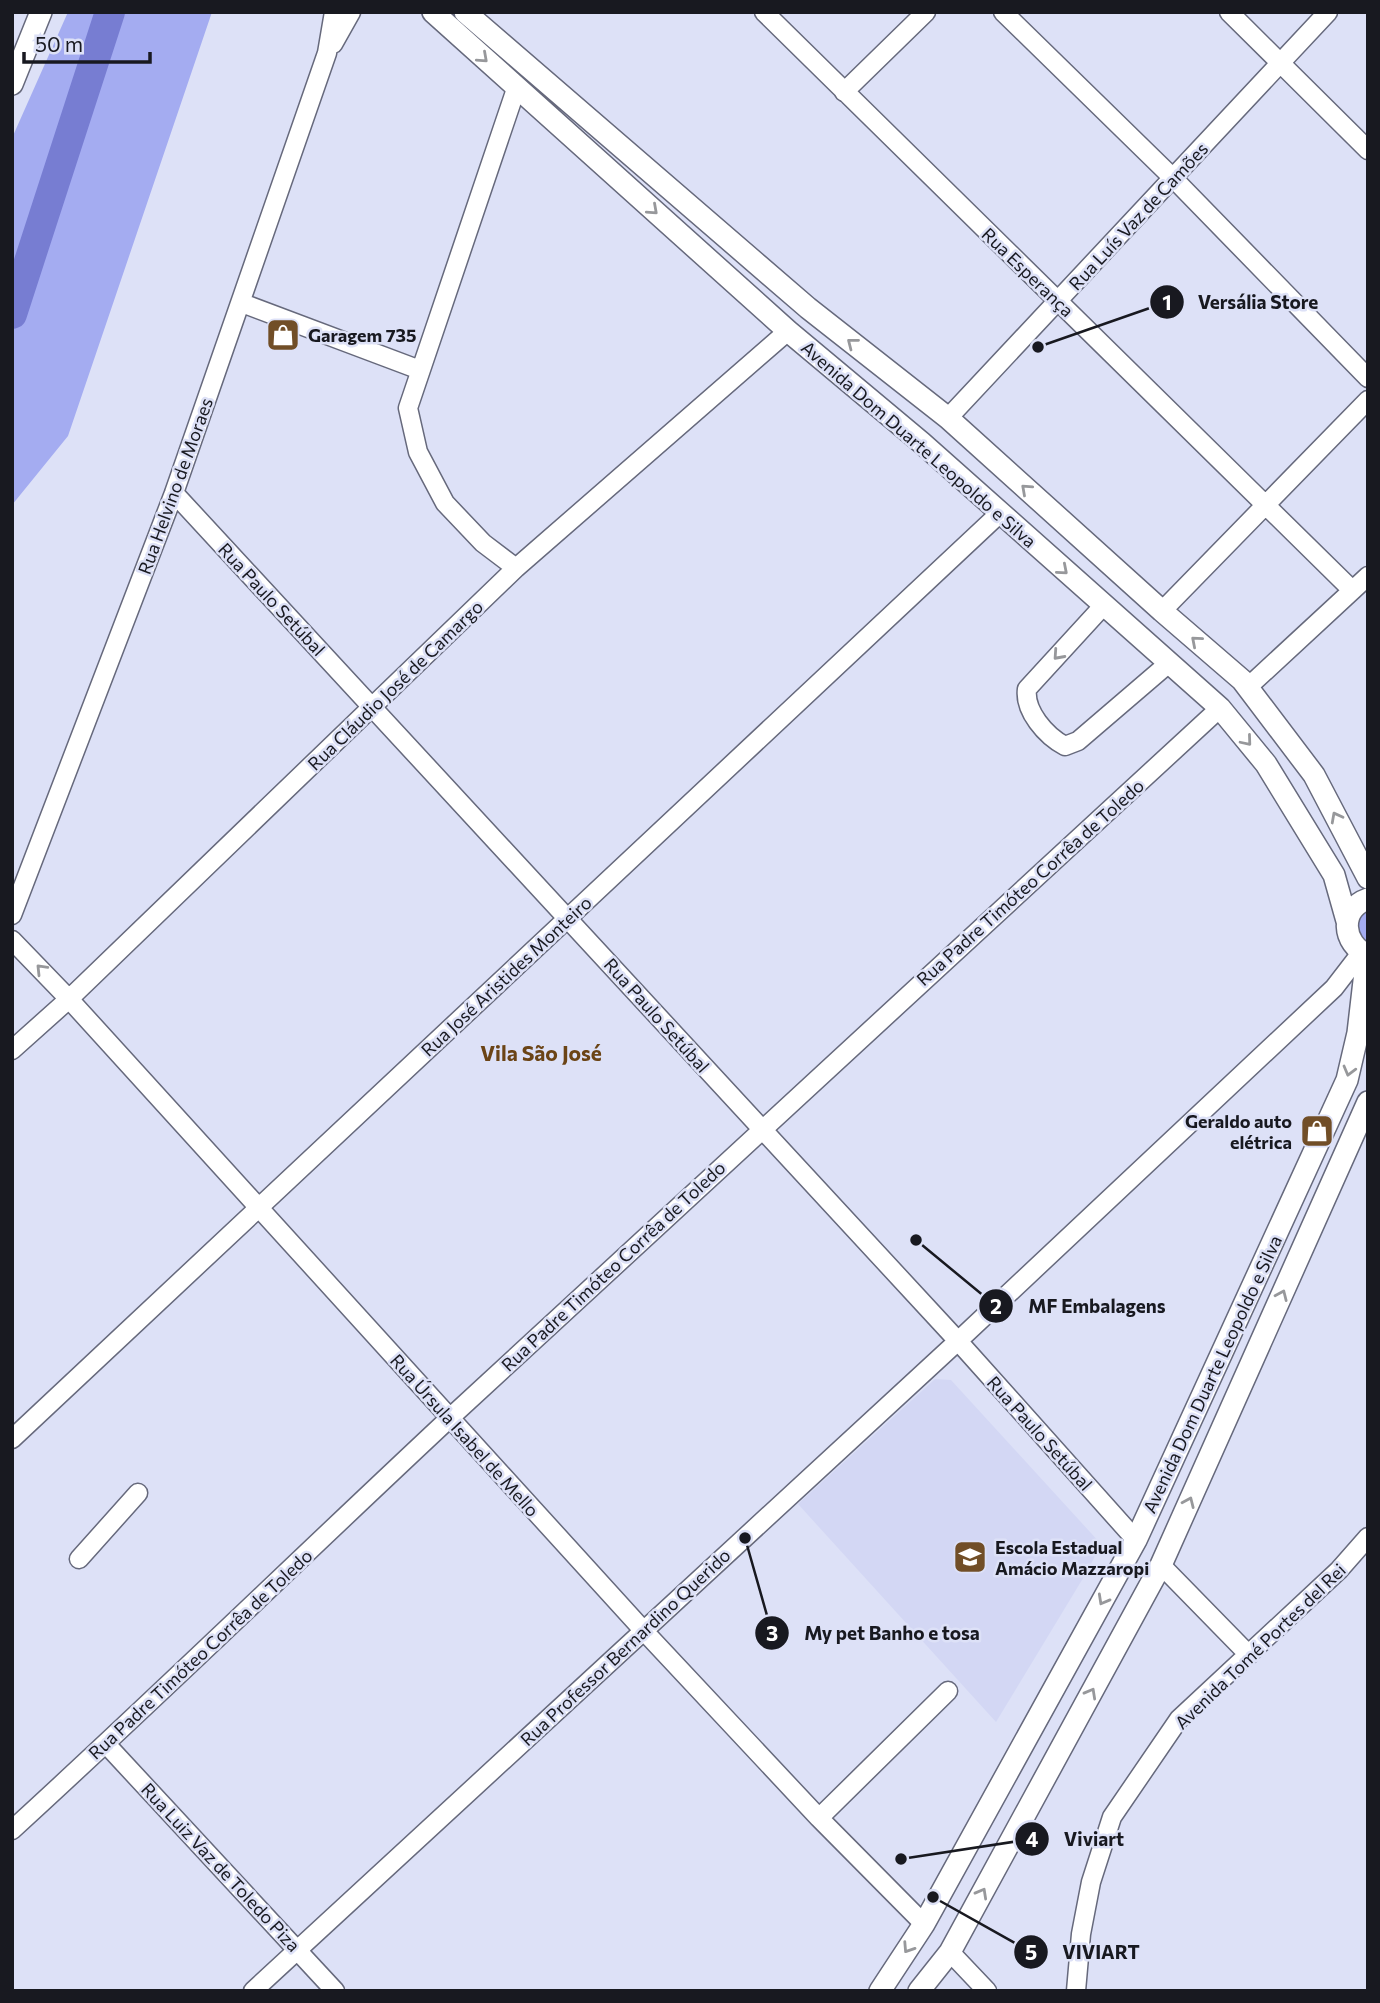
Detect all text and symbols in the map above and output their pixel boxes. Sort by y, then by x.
scale bar [24,21,150,65]
text: 50 m [35,31,83,56]
one-way arrow [475,50,488,63]
street label: Rua Luís Vaz de Camões [1064,138,1212,294]
one-way arrow [644,202,657,214]
street label: Rua Esperança [978,223,1078,321]
callout: Versália Store [1149,282,1333,322]
text: 1 [1162,289,1172,314]
text: Versália Store [1198,290,1318,313]
shop icon: Garagem 735 [264,316,302,354]
place label: Garagem 735 [308,324,417,346]
street label: Avenida Dom Duarte Leopoldo e Silva [797,336,1041,552]
one-way arrow [848,339,861,351]
street label: Rua Helvino de Moraes [133,395,217,577]
one-way arrow [1021,485,1034,497]
street label: Rua Paulo Setúbal [214,538,330,660]
one-way arrow [1055,562,1068,574]
street label: Rua Cláudio José de Camargo [303,595,487,775]
one-way arrow [1191,637,1204,649]
one-way arrow [1053,647,1066,660]
one-way arrow [1239,733,1251,746]
street label: Rua Padre Timóteo Corrêa de Toledo [912,774,1148,990]
one-way arrow [1331,812,1344,825]
street label: Rua José Aristides Monteiro [416,891,596,1061]
street label: Rua Paulo Setúbal [600,953,714,1077]
one-way arrow [36,964,49,977]
district label: Vila São José [480,1040,602,1065]
one-way arrow [1343,1065,1357,1077]
place label: Geraldo auto elétrica [1185,1110,1292,1153]
shop icon: Geraldo auto elétrica [1298,1112,1336,1150]
street label: Rua Padre Timóteo Corrêa de Toledo [496,1156,730,1376]
street label: Avenida Dom Duarte Leopoldo e Silva [1138,1232,1286,1516]
callout: MF Embalagens [979,1286,1179,1326]
one-way arrow [1274,1290,1288,1302]
text: 2 [990,1293,1002,1318]
text: MF Embalagens [1028,1294,1166,1317]
street label: Rua Úrsula Isabel de Mello [386,1349,544,1521]
street label: Rua Paulo Setúbal [983,1371,1097,1495]
one-way arrow [1181,1497,1195,1510]
place label: Escola Estadual Amácio Mazzaropi [995,1536,1149,1579]
school or university icon: Escola Estadual Amácio Mazzaropi [951,1538,989,1576]
street label: Rua Padre Timóteo Corrêa de Toledo [83,1544,317,1764]
street label: Rua Professor Bernardino Querido [515,1544,735,1750]
street label: Avenida Tomé Portes del Rei [1170,1559,1350,1733]
one-way arrow [1098,1593,1111,1605]
callout: My pet Banho e tosa [755,1613,993,1653]
text: 3 [766,1620,778,1645]
text: My pet Banho e tosa [804,1621,980,1644]
one-way arrow [1083,1688,1096,1700]
street label: Rua Luiz Vaz de Toledo Piza [137,1778,305,1956]
callout: Viviart [1015,1819,1138,1859]
text: 4 [1026,1826,1039,1851]
text: Viviart [1064,1827,1124,1850]
one-way arrow [974,1887,987,1900]
callout: VIVIART [1013,1932,1154,1972]
text: 5 [1025,1939,1037,1964]
one-way arrow [904,1940,916,1953]
text: VIVIART [1062,1940,1140,1963]

